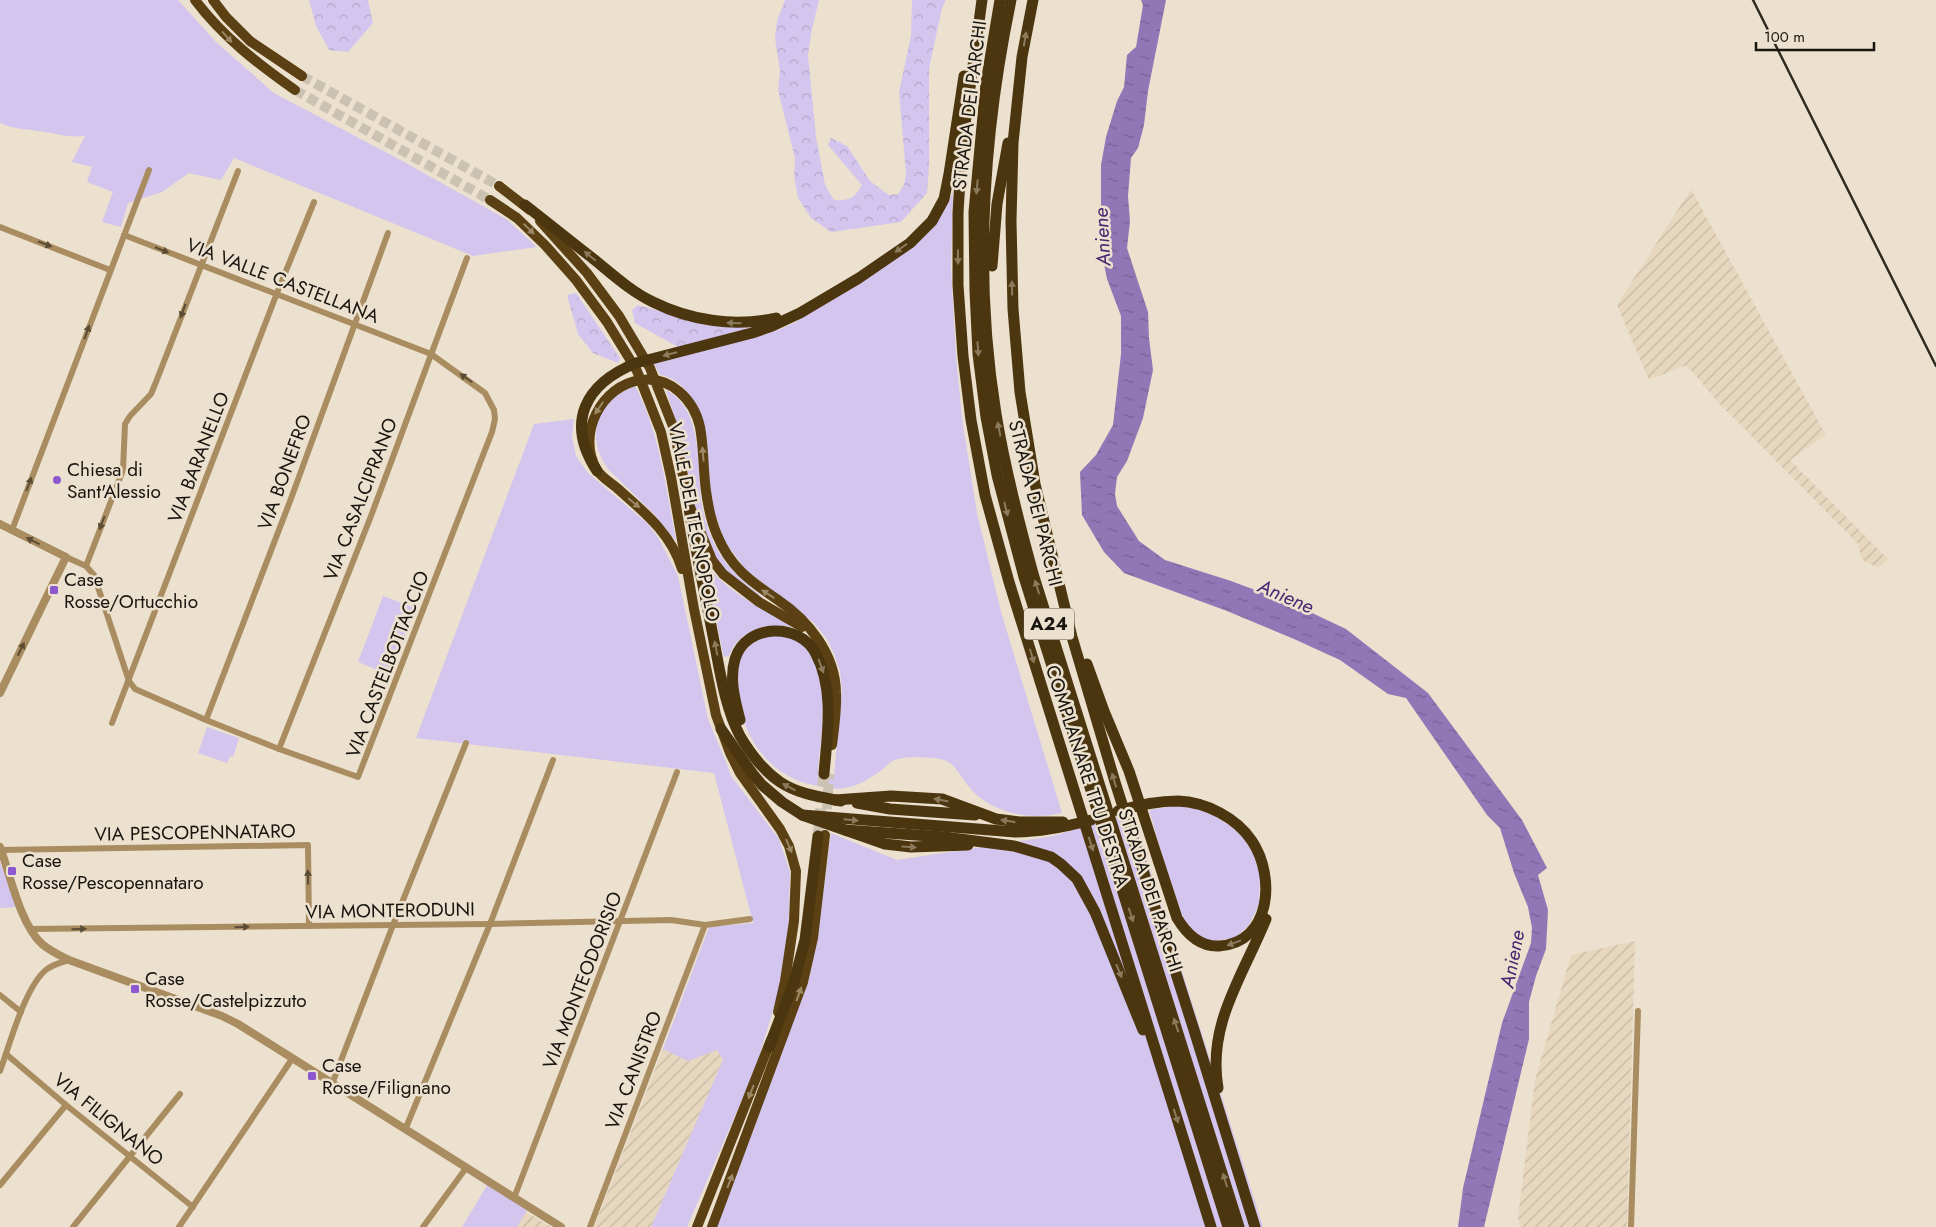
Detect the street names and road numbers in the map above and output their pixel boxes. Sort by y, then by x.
street label: STRADA DEI PARCHI [946,19,993,191]
street label: VIA VALLE CASTELLANA [183,231,383,330]
street label: VIA BARANELLO [161,388,236,527]
street label: VIA BONEFRO [251,411,318,534]
street label: VIA CASALCIPRANO [317,414,404,585]
street label: STRADA DEI PARCHI [1002,417,1069,589]
street label: VIALE DEL TECNOPOLO [662,420,727,624]
street label: VIA CASTELBOTTACCIO [339,567,436,761]
road number: A24 [1024,608,1074,640]
street label: COMPLANARE TPU DESTRA [1039,662,1136,891]
street label: STRADA DEI PARCHI [1111,805,1190,975]
street label: VIA PESCOPENNATARO [94,817,296,848]
street label: VIA MONTEODORISIO [536,888,629,1073]
street label: VIA MONTERODUNI [305,896,475,925]
street label: VIA CANISTRO [598,1007,668,1133]
street label: VIA FILIGNANO [48,1067,169,1172]

